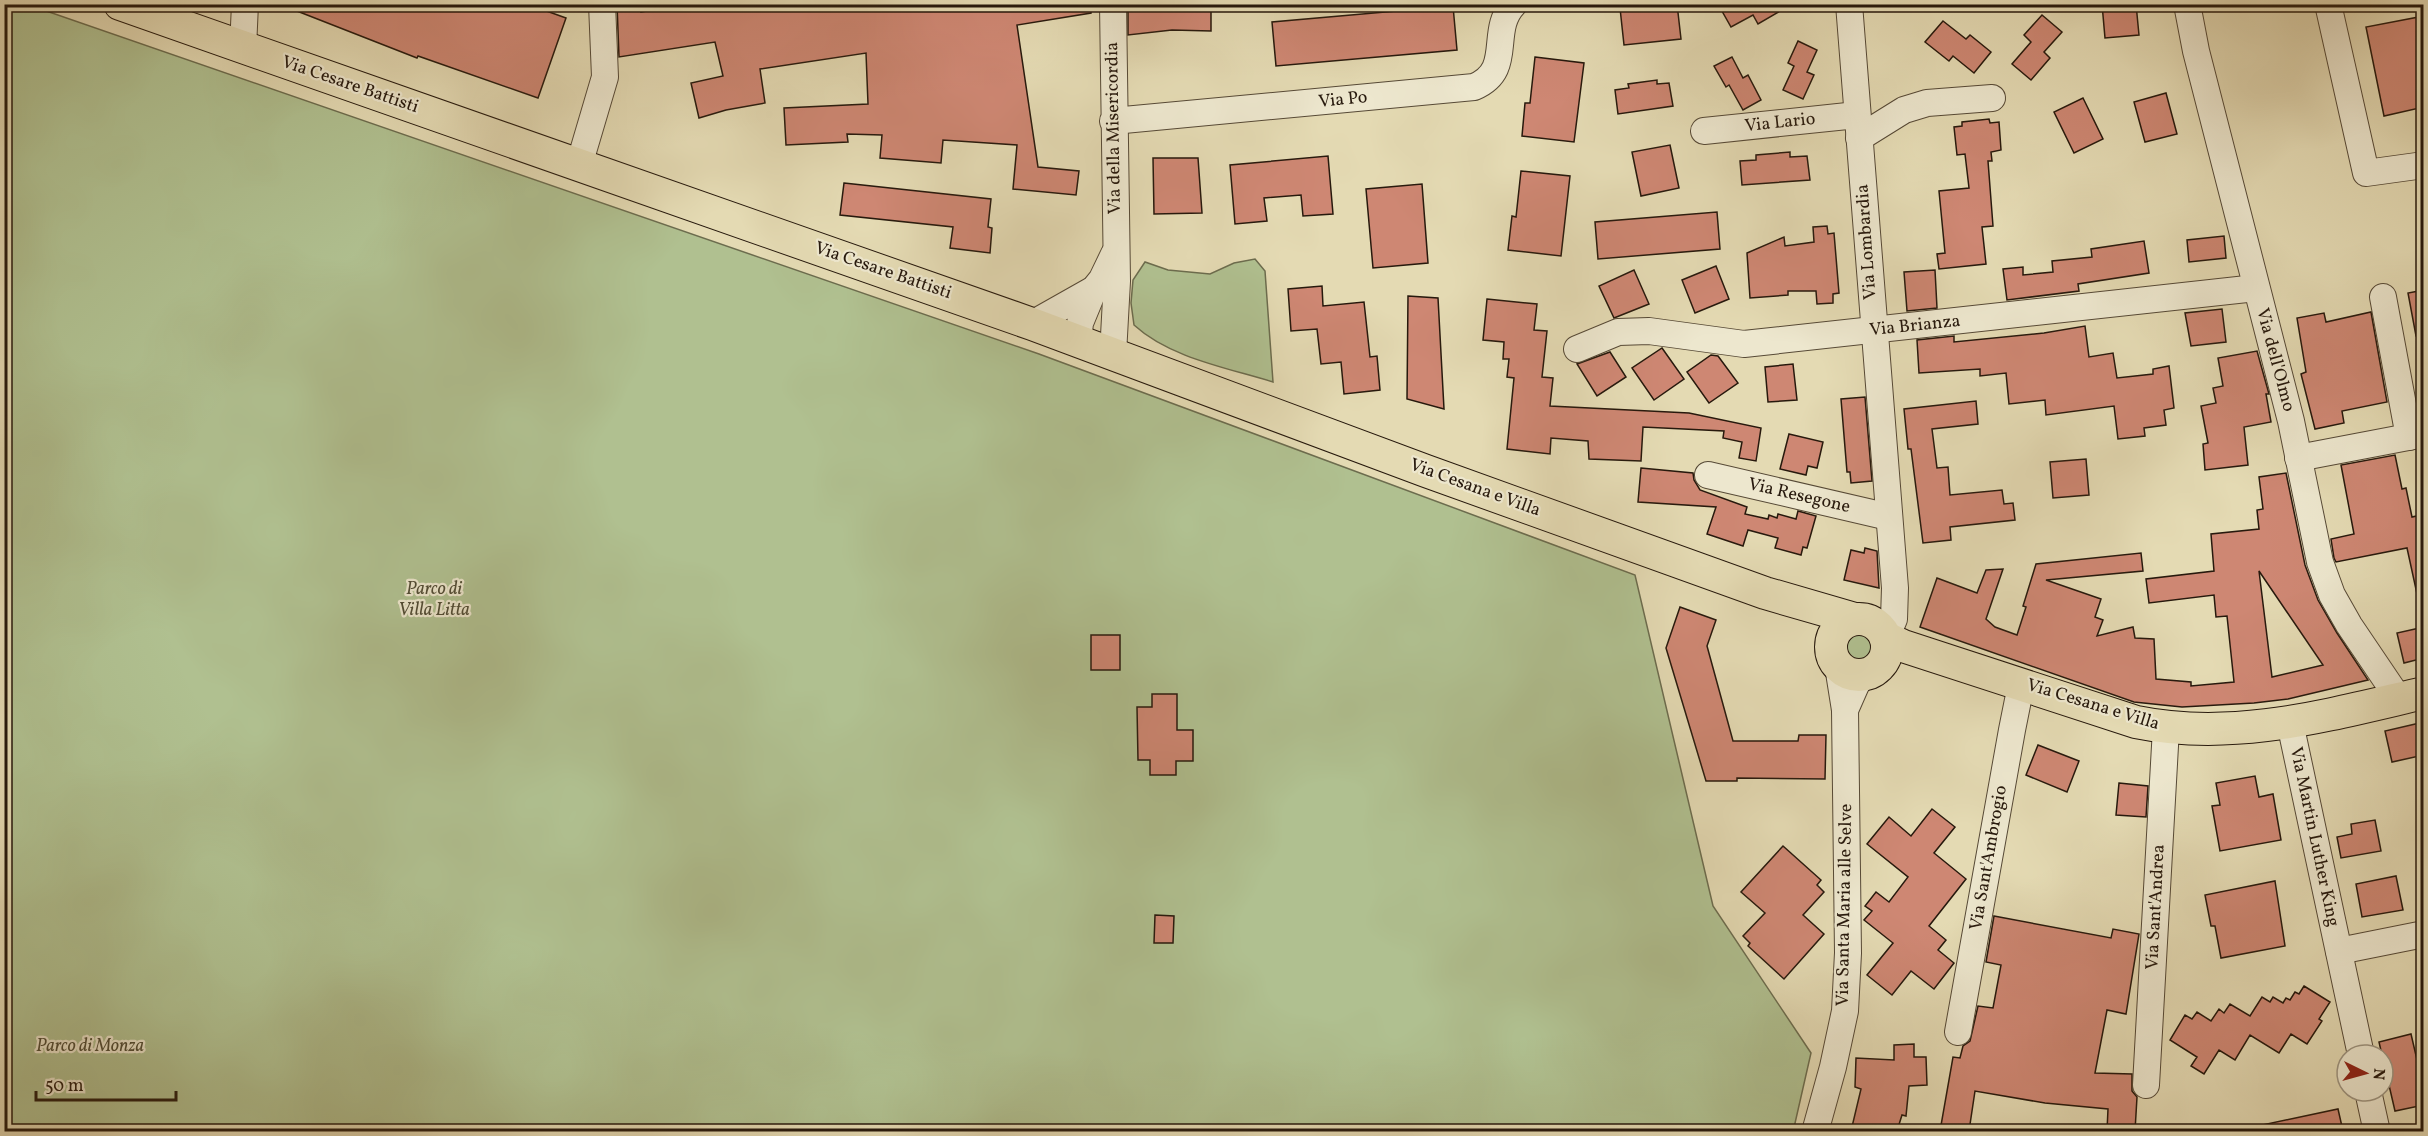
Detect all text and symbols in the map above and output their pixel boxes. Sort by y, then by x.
street label: Via della Misericordia [1100,42,1128,214]
street label: Via Cesare Battisti [278,50,422,120]
street label: Via Po [1317,85,1369,115]
street label: Via Lario [1743,107,1817,139]
street label: Via Lombardia [1850,183,1884,301]
street label: Via Cesare Battisti [811,236,955,306]
street label: Via dell'Olmo [2249,305,2301,415]
street label: Via Brianza [1868,309,1962,343]
street label: Via Cesana e Villa [1406,453,1544,523]
street label: Via Resegone [1745,472,1853,520]
park label: Parco di Villa Litta [398,577,470,623]
street label: Via Cesana e Villa [2023,673,2163,737]
street label: Via Martin Luther King [2283,745,2345,929]
street label: Via Sant'Ambrogio [1964,783,2014,933]
street label: Via Santa Maria alle Selve [1831,803,1859,1007]
street label: Via Sant'Andrea [2140,844,2172,970]
park label: Parco di Monza [36,1034,144,1059]
north arrow [2335,1043,2395,1103]
scale bar [36,1064,176,1102]
text: N [2366,1067,2389,1081]
text: 50 m [45,1074,84,1099]

